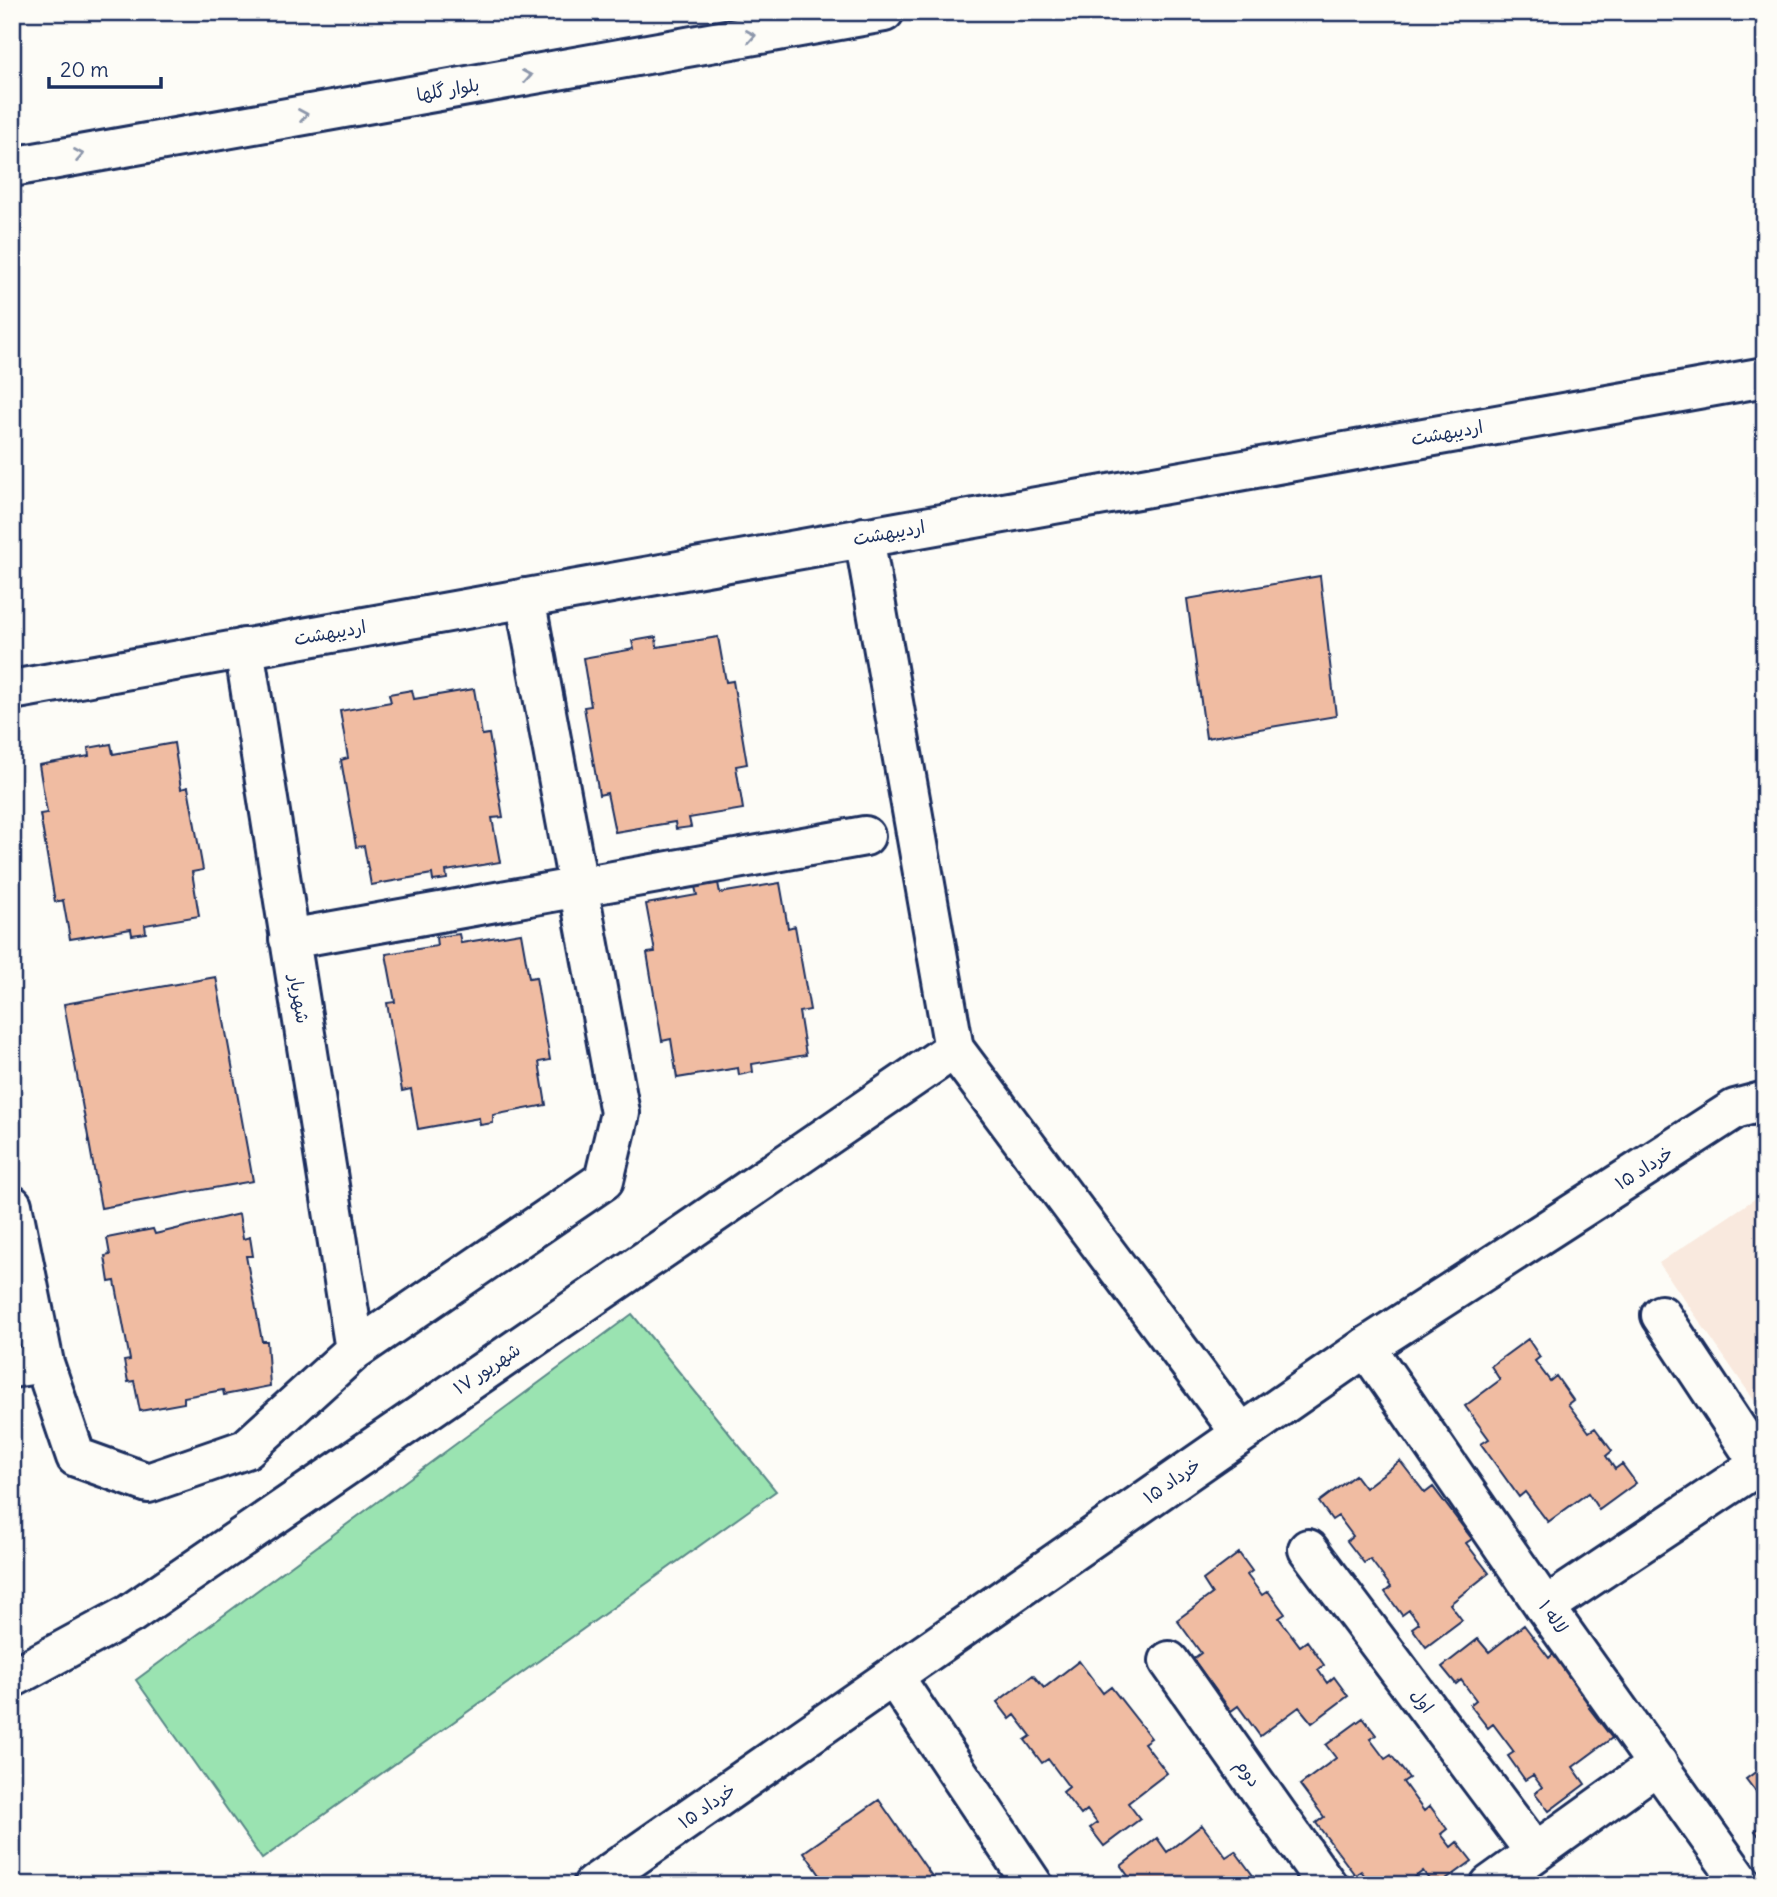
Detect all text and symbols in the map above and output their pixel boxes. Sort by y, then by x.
one-way arrow [746,29,757,44]
scale bar [49,46,161,90]
text: 20 m [60,56,109,83]
one-way arrow [521,69,533,84]
street label: بلوار گلها [415,73,481,106]
one-way arrow [298,108,309,123]
one-way arrow [74,148,85,163]
street label: اردیبهشت [1409,415,1485,450]
street label: اردیبهشت [851,515,927,550]
street label: اردیبهشت [292,615,368,650]
street label: شهریار [284,971,315,1025]
street label: ۱۵ خرداد [1610,1140,1677,1195]
street label: ۱۷ شهریور [449,1338,525,1399]
street label: ۱۵ خرداد [1139,1453,1205,1509]
street label: لاله ۱ [1534,1595,1573,1638]
street label: اول [1406,1684,1439,1718]
street label: دوم [1228,1754,1266,1793]
street label: ۱۵ خرداد [674,1778,740,1834]

